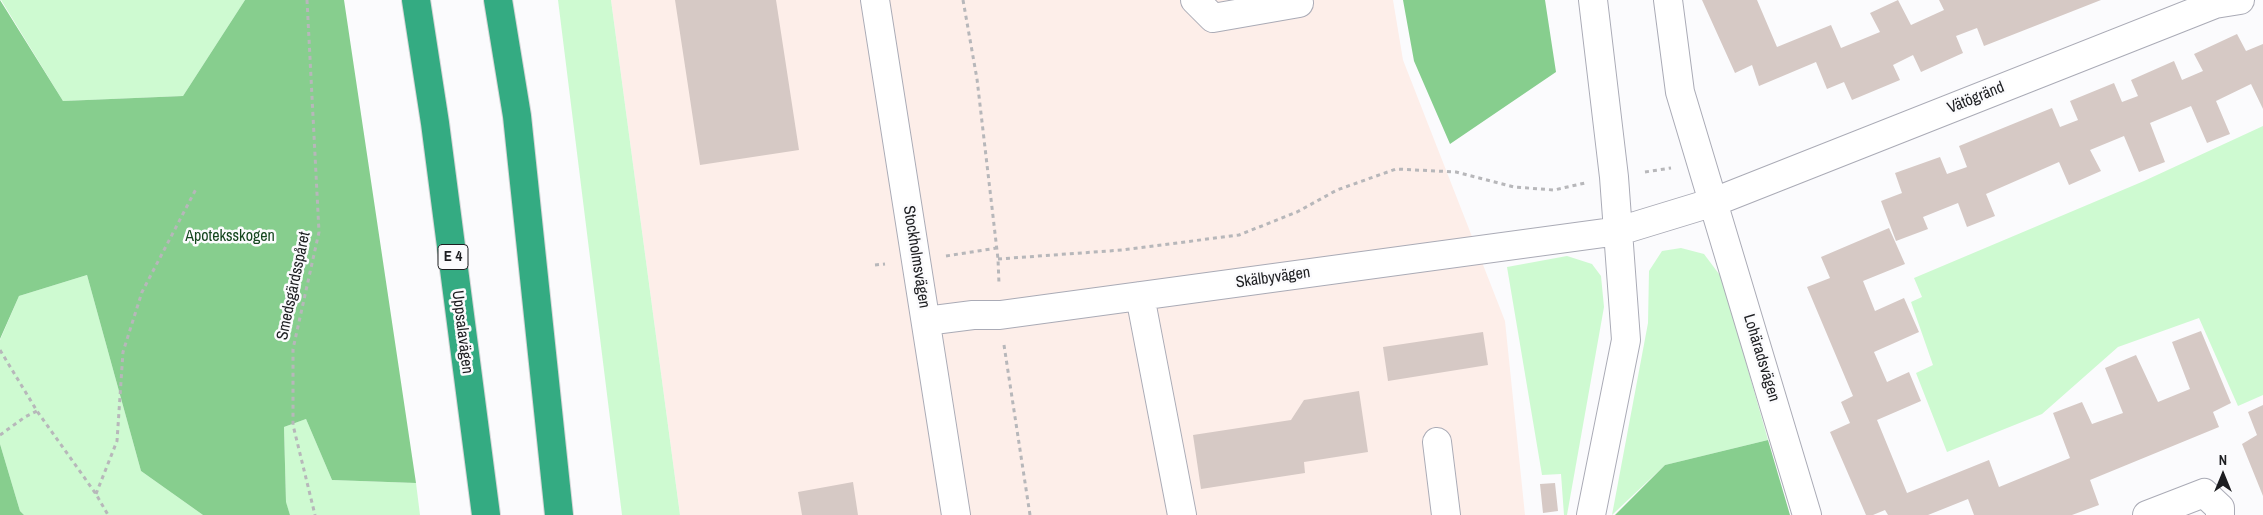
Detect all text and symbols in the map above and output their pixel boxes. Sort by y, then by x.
street label: Vätögränd [1945,78,2007,118]
street label: Stockholmsvägen [898,204,934,310]
park label: Apoteksskogen [185,227,275,247]
street label: Smedsgärdsspåret [273,230,315,342]
road number: E 4 [438,244,468,270]
street label: Skälbyvägen [1234,263,1312,293]
street label: Uppsalavägen [447,289,477,375]
street label: Lohäradsvägen [1739,312,1783,404]
north arrow [2198,450,2248,500]
text: N [2219,451,2227,469]

